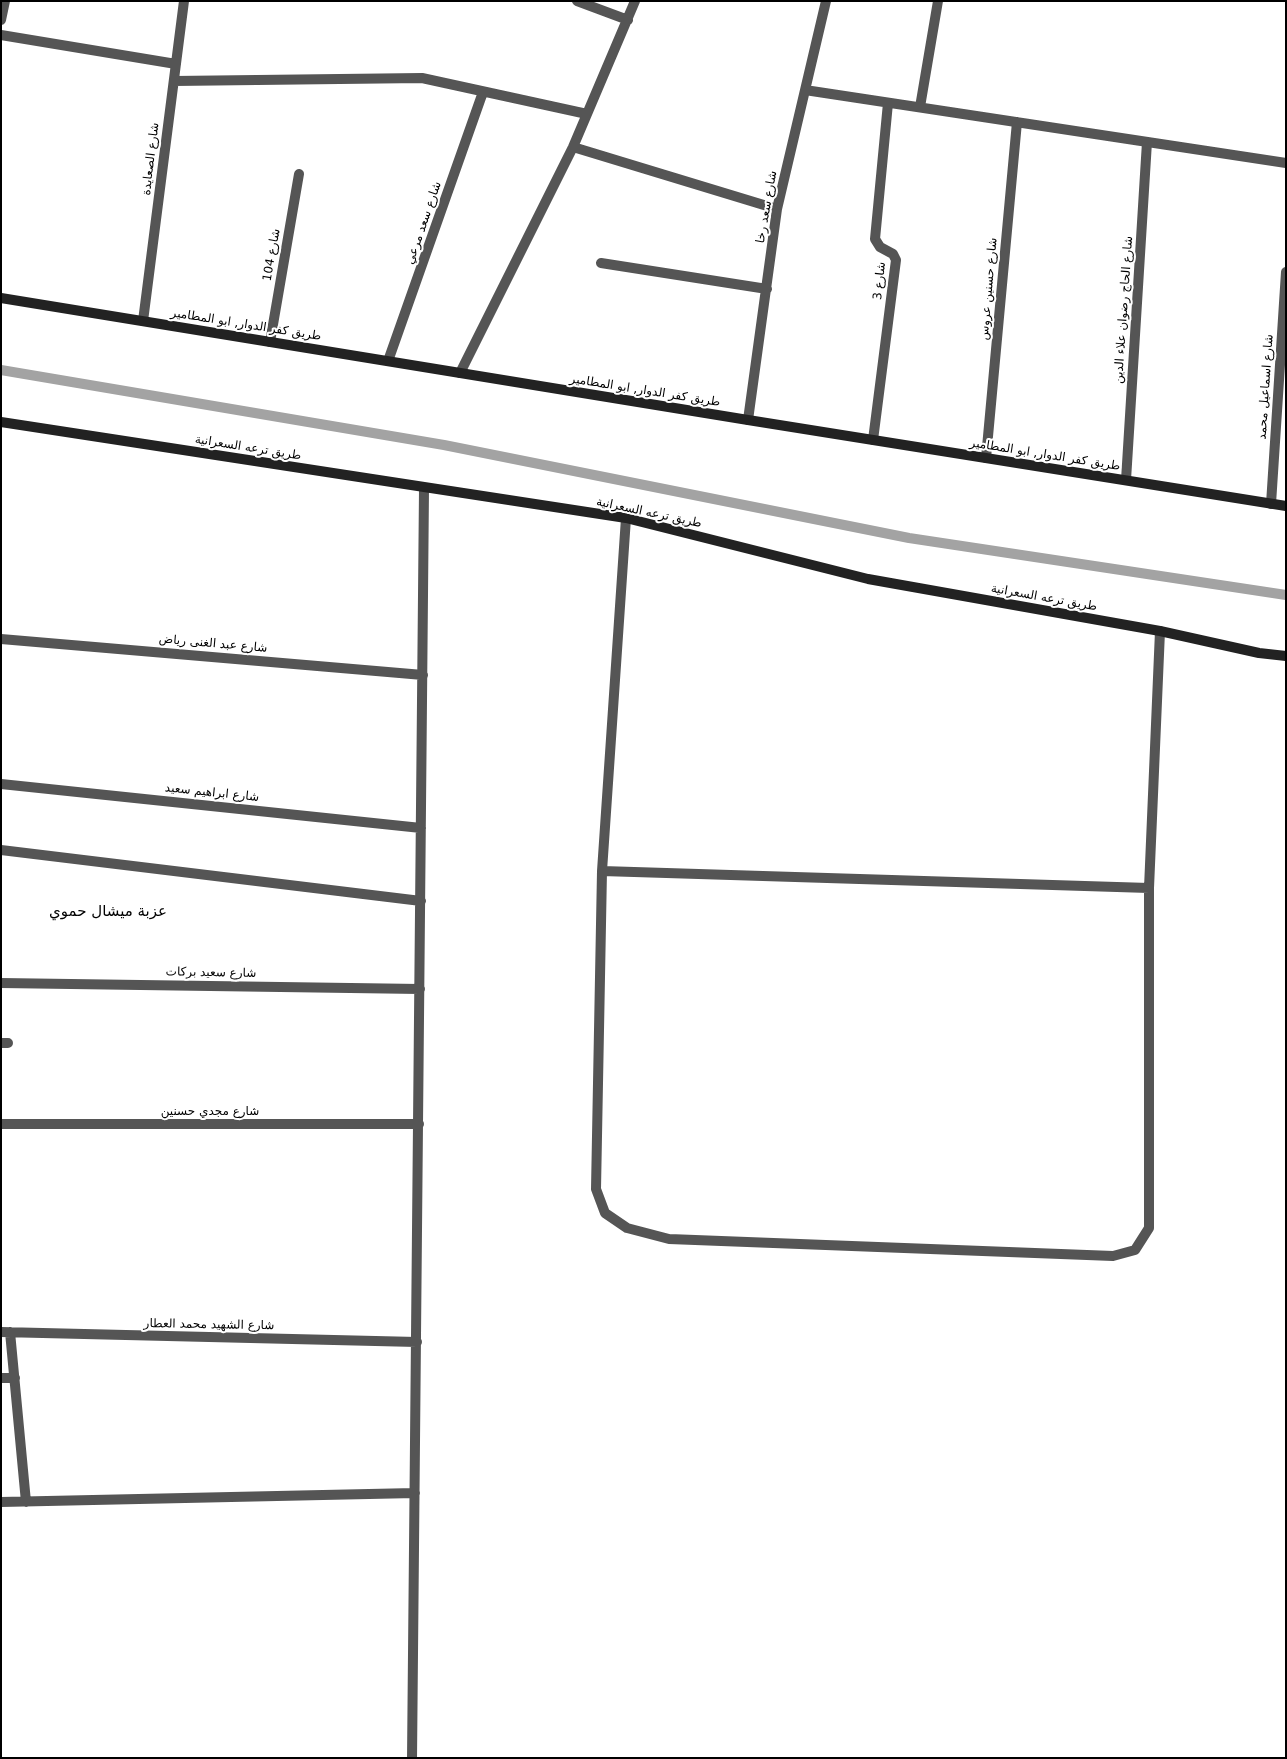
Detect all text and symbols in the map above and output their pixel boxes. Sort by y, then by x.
street label: شارع الصعايدة [139,122,163,196]
street label: شارع سعد رخا [754,170,780,244]
street label: شارع سعد مرعي [403,180,445,266]
street label: شارع 104 [260,227,284,283]
street label: شارع الحاج رضوان علاء الدين [1112,236,1136,384]
street label: شارع حسنين عروس [977,237,1001,341]
street label: شارع 3 [871,261,889,301]
street label: طريق كفر الدوار, ابو المطامير [170,306,322,344]
street label: شارع اسماعيل محمد [1255,334,1277,440]
street label: طريق كفر الدوار, ابو المطامير [569,372,721,410]
street label: طريق ترعه السعرانية [194,432,302,464]
street label: طريق كفر الدوار, ابو المطامير [969,436,1121,474]
street label: طريق ترعه السعرانية [595,495,703,531]
street label: طريق ترعه السعرانية [990,582,1098,614]
street label: شارع عبد الغنى رياض [158,632,268,656]
street label: شارع ابراهيم سعيد [164,781,260,805]
district label: عزبة ميشال حموي [49,903,167,921]
street label: شارع سعيد بركات [166,965,256,981]
street label: شارع مجدي حسنين [161,1105,259,1119]
street label: شارع الشهيد محمد العطار [144,1317,274,1333]

